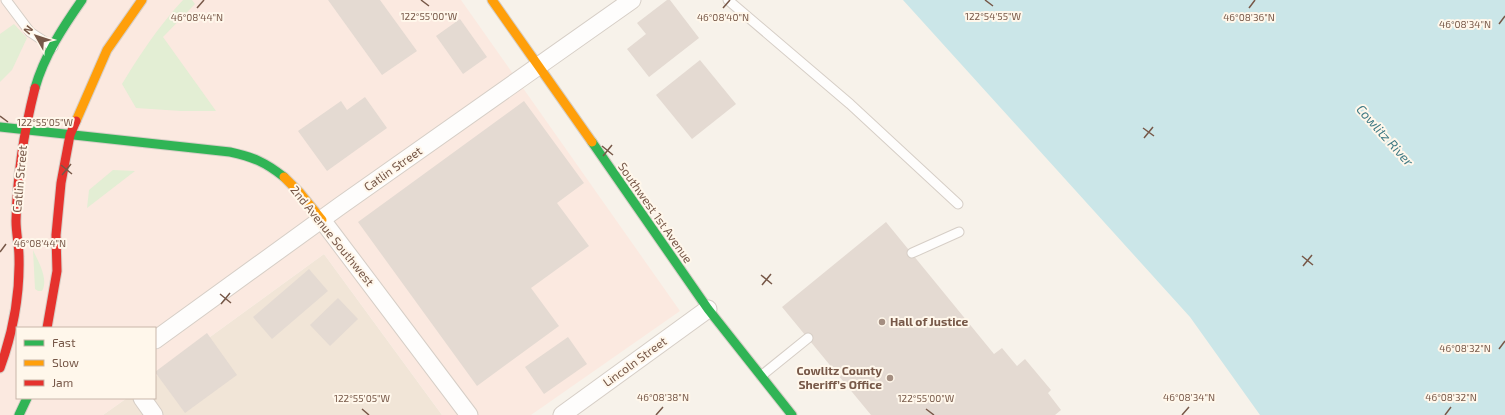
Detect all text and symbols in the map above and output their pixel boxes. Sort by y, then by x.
text: 122°55'00"W [401,10,458,22]
text: 122°54'55"W [965,10,1022,22]
text: 46°08'44"N [171,11,223,23]
text: 46°08'40"N [697,11,749,23]
text: 46°08'36"N [1223,11,1275,23]
north arrow [16,16,56,56]
text: 46°08'34"N [1439,18,1491,30]
text: N [20,22,35,37]
water label: Cowlitz River [1353,101,1417,170]
text: 122°55'05"W [17,116,74,128]
street label: Catlin Street [361,143,424,193]
street label: Catlin Street [9,144,29,213]
street label: Southwest 1st Avenue [616,159,696,265]
street label: 2nd Avenue Southwest [288,182,378,289]
text: 46°08'44"N [14,237,66,249]
place label: Hall of Justice [890,314,969,328]
marker: Hall of Justice [877,317,887,327]
legend [16,327,156,399]
street label: Lincoln Street [600,333,669,389]
text: Fast [52,335,76,349]
text: 46°08'32"N [1439,342,1491,354]
text: Slow [52,355,79,369]
place label: Cowlitz County Sheriff’s Office [796,363,882,391]
marker: Cowlitz County Sheriff’s Office [885,373,895,383]
text: Jam [52,375,73,389]
text: 46°08'38"N [637,391,689,403]
text: 46°08'34"N [1163,391,1215,403]
text: 46°08'32"N [1425,391,1477,403]
text: 122°55'05"W [334,392,391,404]
text: 122°55'00"W [898,392,955,404]

